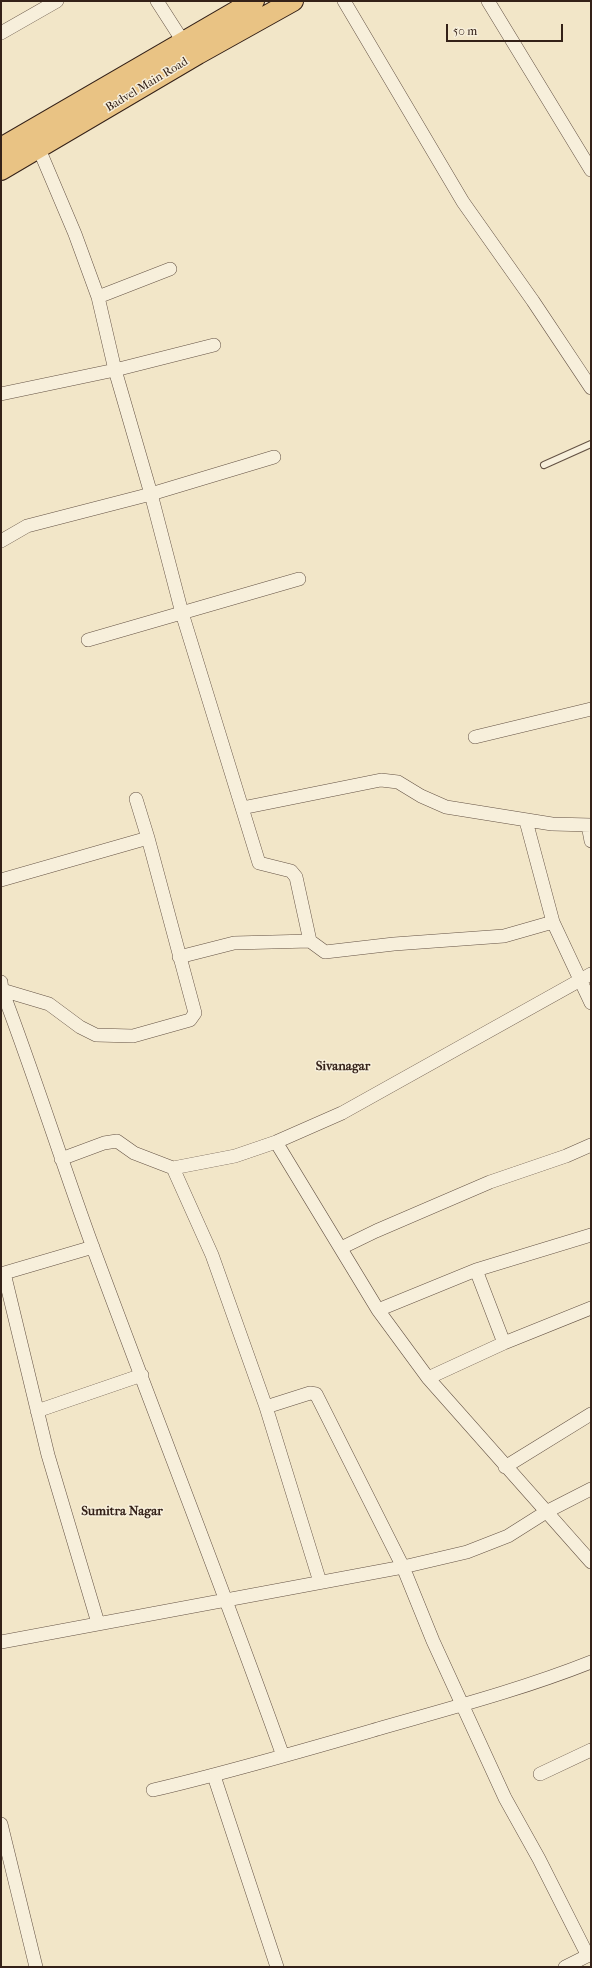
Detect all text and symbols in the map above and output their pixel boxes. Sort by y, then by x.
scale bar [448,16,565,42]
text: 50 m [453,24,477,38]
street label: Badvel Main Road [103,55,191,115]
district label: Sivanagar [316,1059,370,1075]
district label: Sumitra Nagar [81,1504,163,1520]

